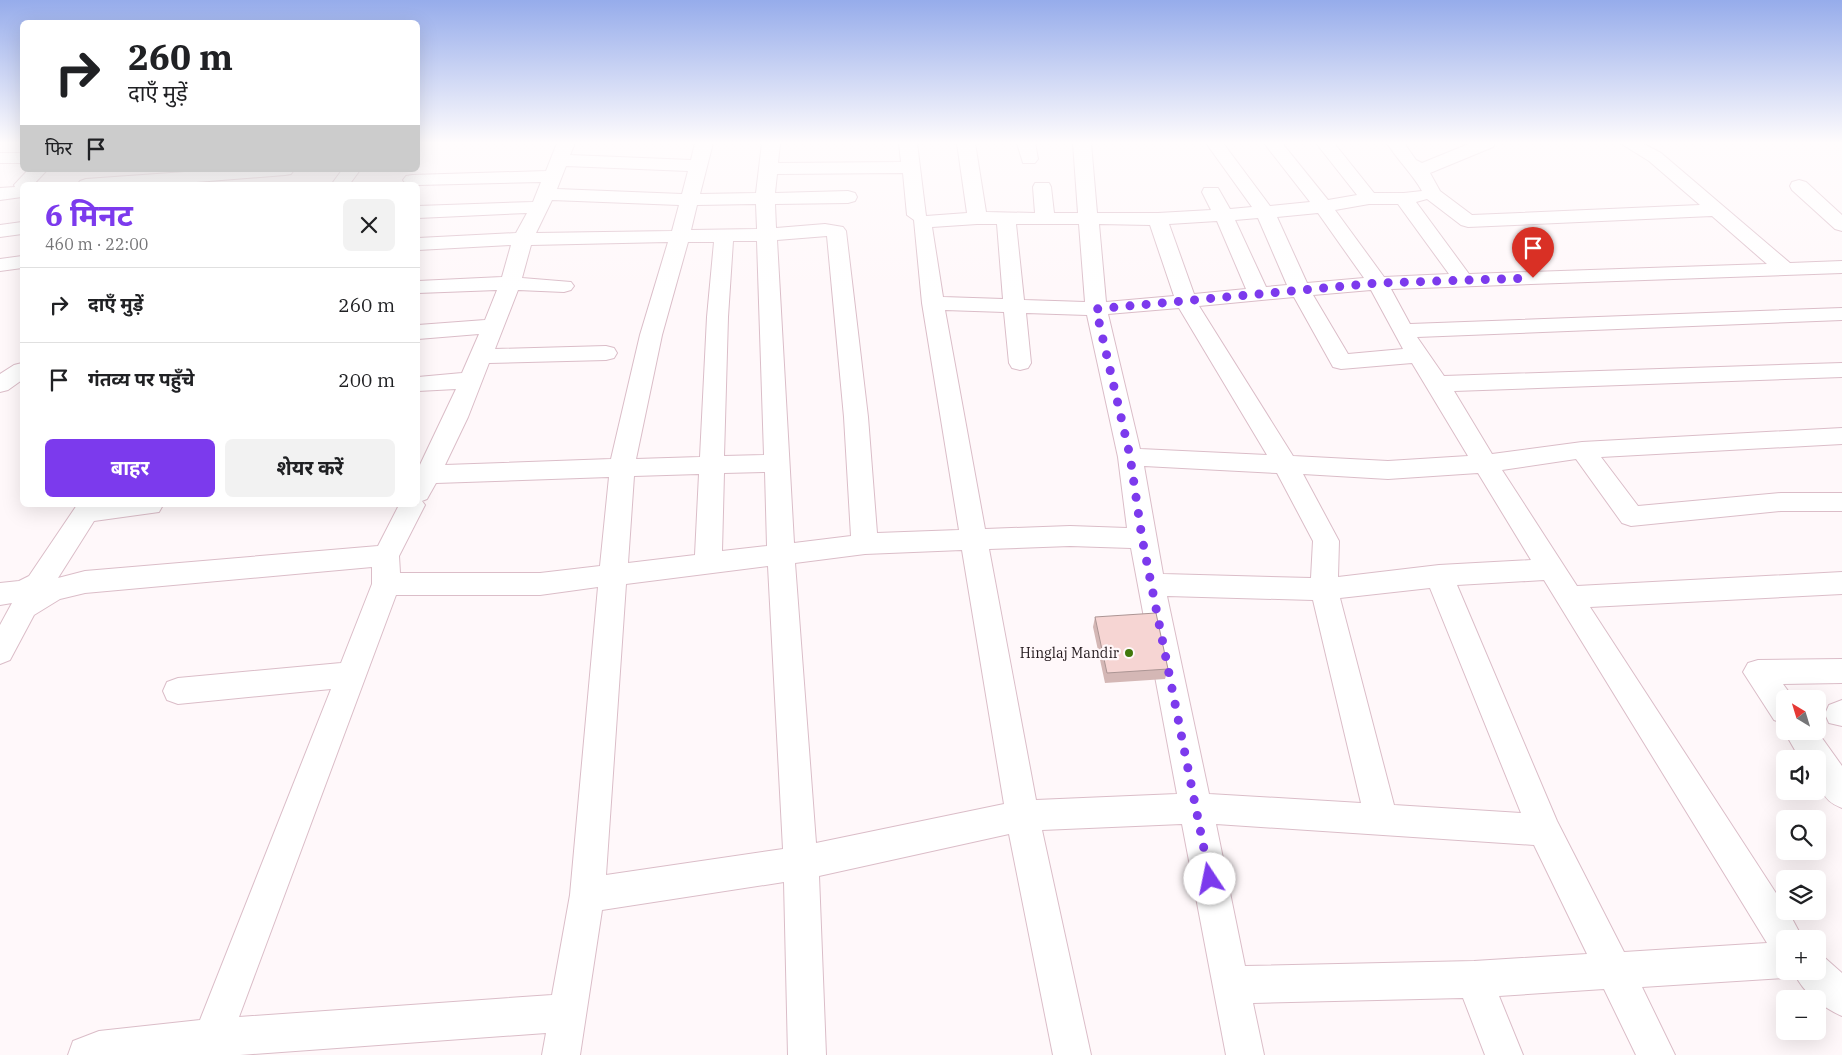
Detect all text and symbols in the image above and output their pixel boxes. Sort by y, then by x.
text: 260 m [128,34,233,80]
icon: right [45,40,110,105]
text: दाएँ मुड़ें [128,78,188,107]
icon: arrive [82,135,110,163]
text: फिर [45,136,72,160]
text: 6 मिनट [45,195,133,234]
button: close [343,199,395,251]
pin [1512,227,1554,278]
text: 460 m · 22:00 [45,234,148,254]
icon: arrive [1519,234,1547,262]
icon: right [45,291,73,319]
text: दाएँ मुड़ें [88,292,143,316]
text: 260 m [338,293,395,317]
icon: arrive [45,366,73,394]
text: गंतव्य पर पहुँचे [88,367,195,391]
text: 200 m [338,368,395,392]
button: बाहर [45,439,215,497]
button: शेयर करें [225,439,395,497]
place label: Hinglaj Mandir [1020,644,1120,662]
marker: Hinglaj Mandir [1123,647,1135,659]
north arrow [1776,690,1826,740]
map controls [1776,690,1826,1040]
button: sound [1776,750,1826,800]
button: search [1776,810,1826,860]
position arrow [1183,852,1235,904]
button: layers [1776,870,1826,920]
button: + [1776,930,1826,980]
button: − [1776,990,1826,1040]

